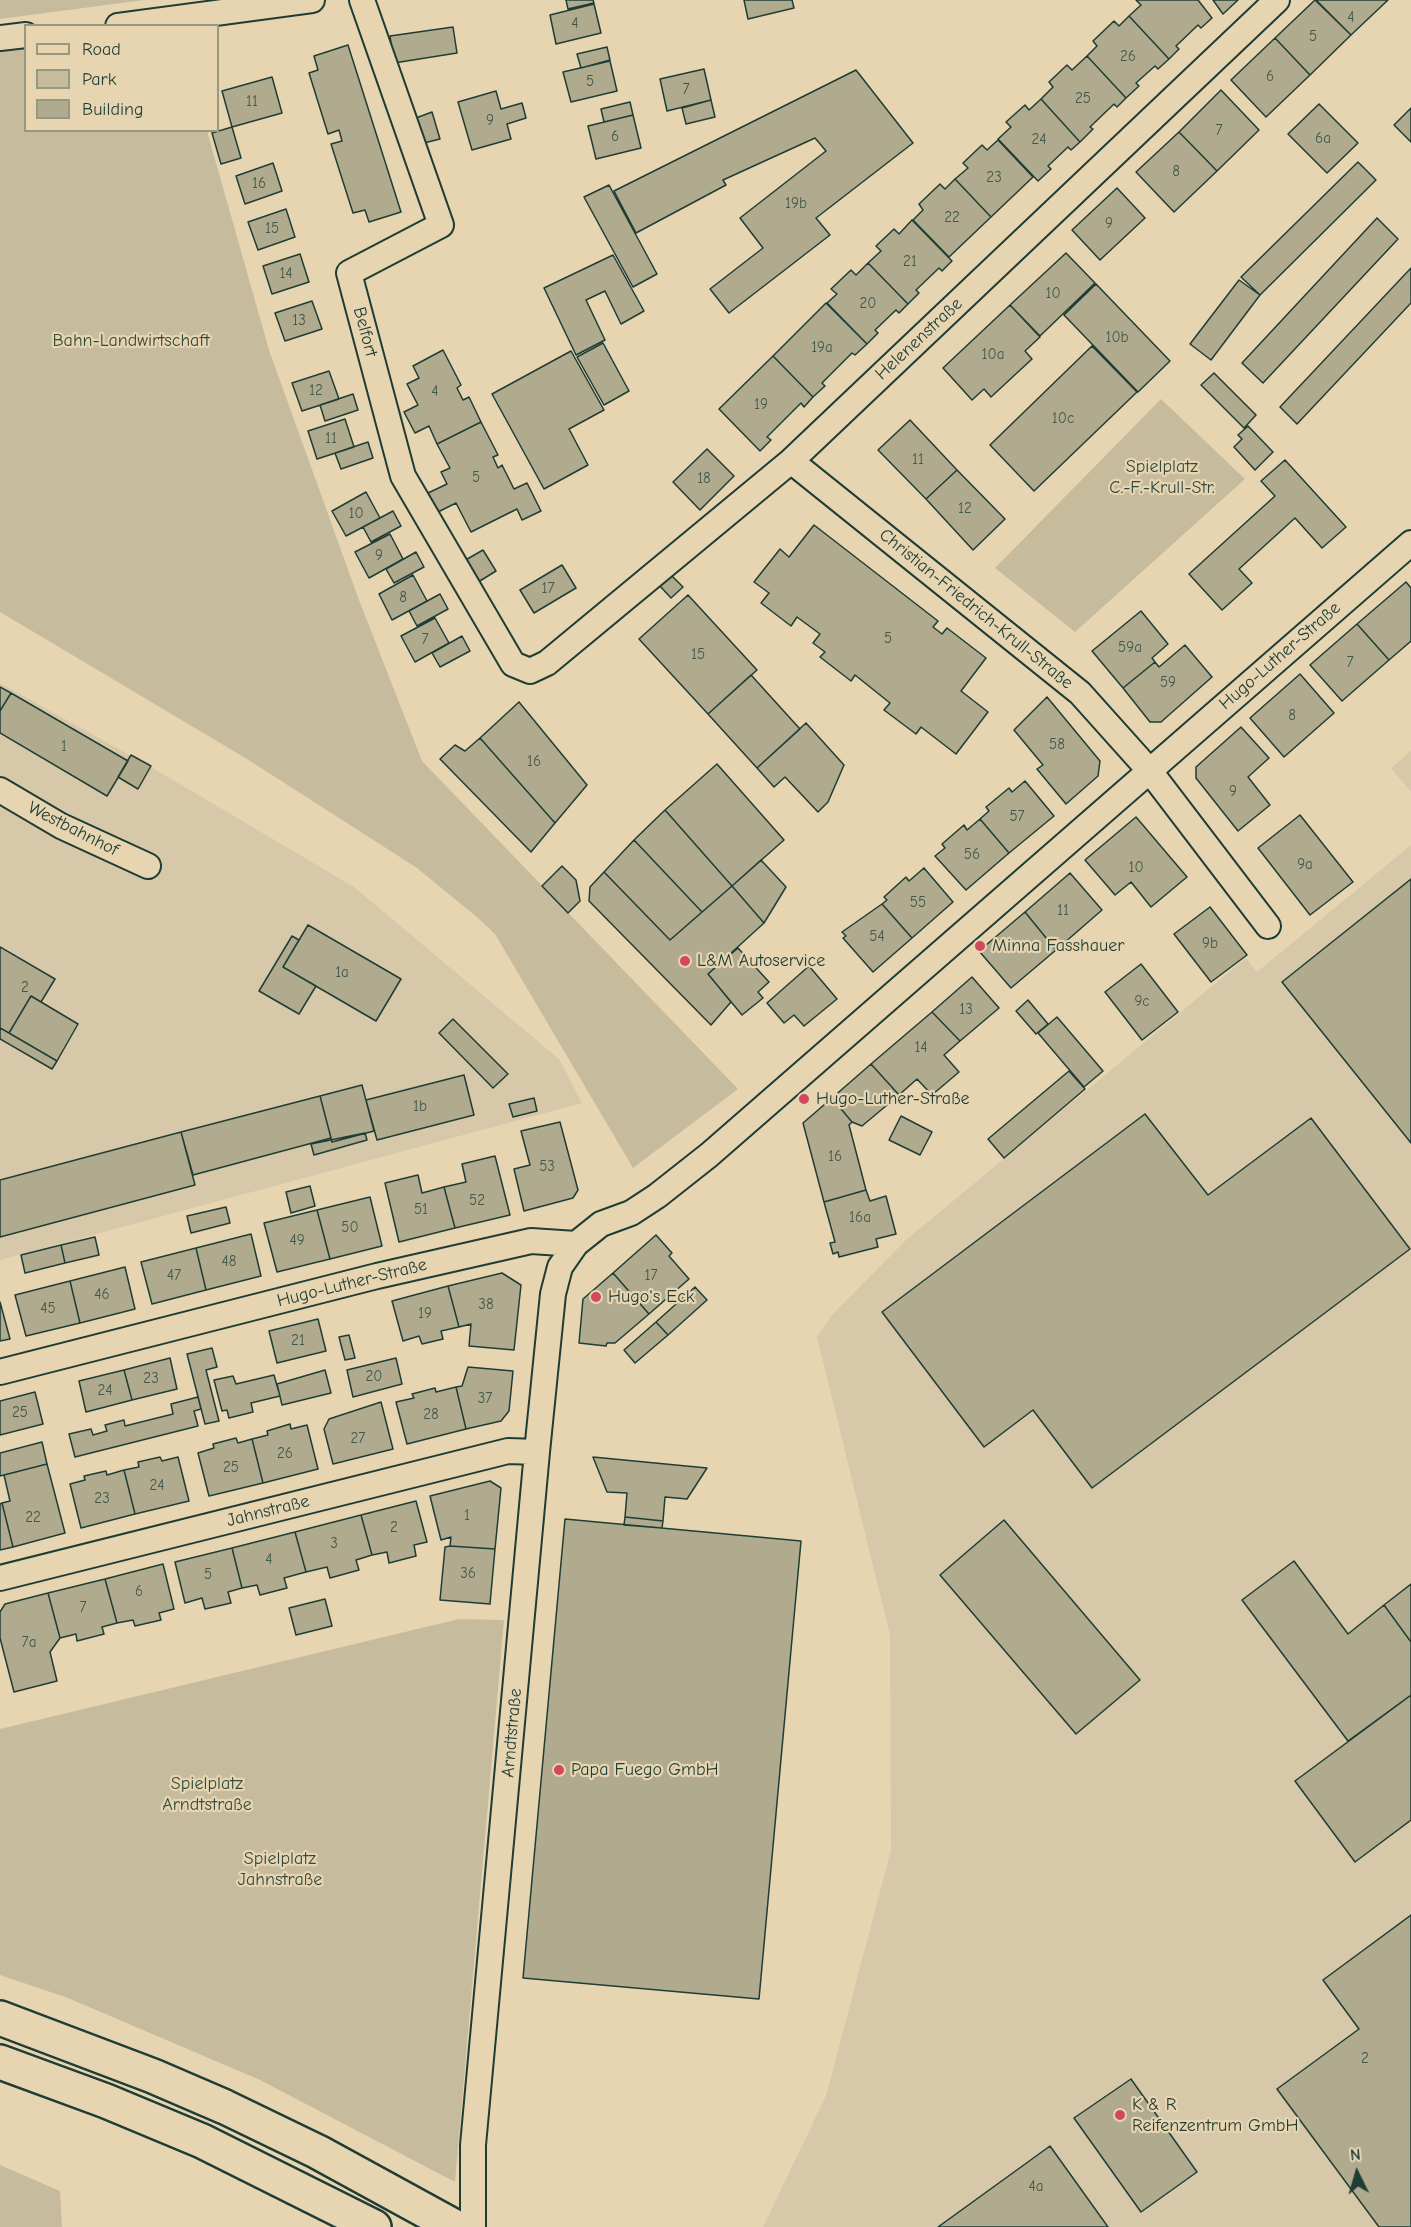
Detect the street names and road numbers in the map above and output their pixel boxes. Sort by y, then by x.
street label: Helenenstraße [871,293,967,385]
street label: Belfort [348,305,382,359]
street label: Christian-Friedrich-Krull-Straße [875,524,1077,694]
street label: Hugo-Luther-Straße [1215,597,1345,715]
street label: Westbahnhof [24,797,122,861]
street label: Hugo-Luther-Straße [275,1254,429,1312]
street label: Jahnstraße [224,1490,312,1532]
street label: Arndtstraße [497,1687,527,1779]

